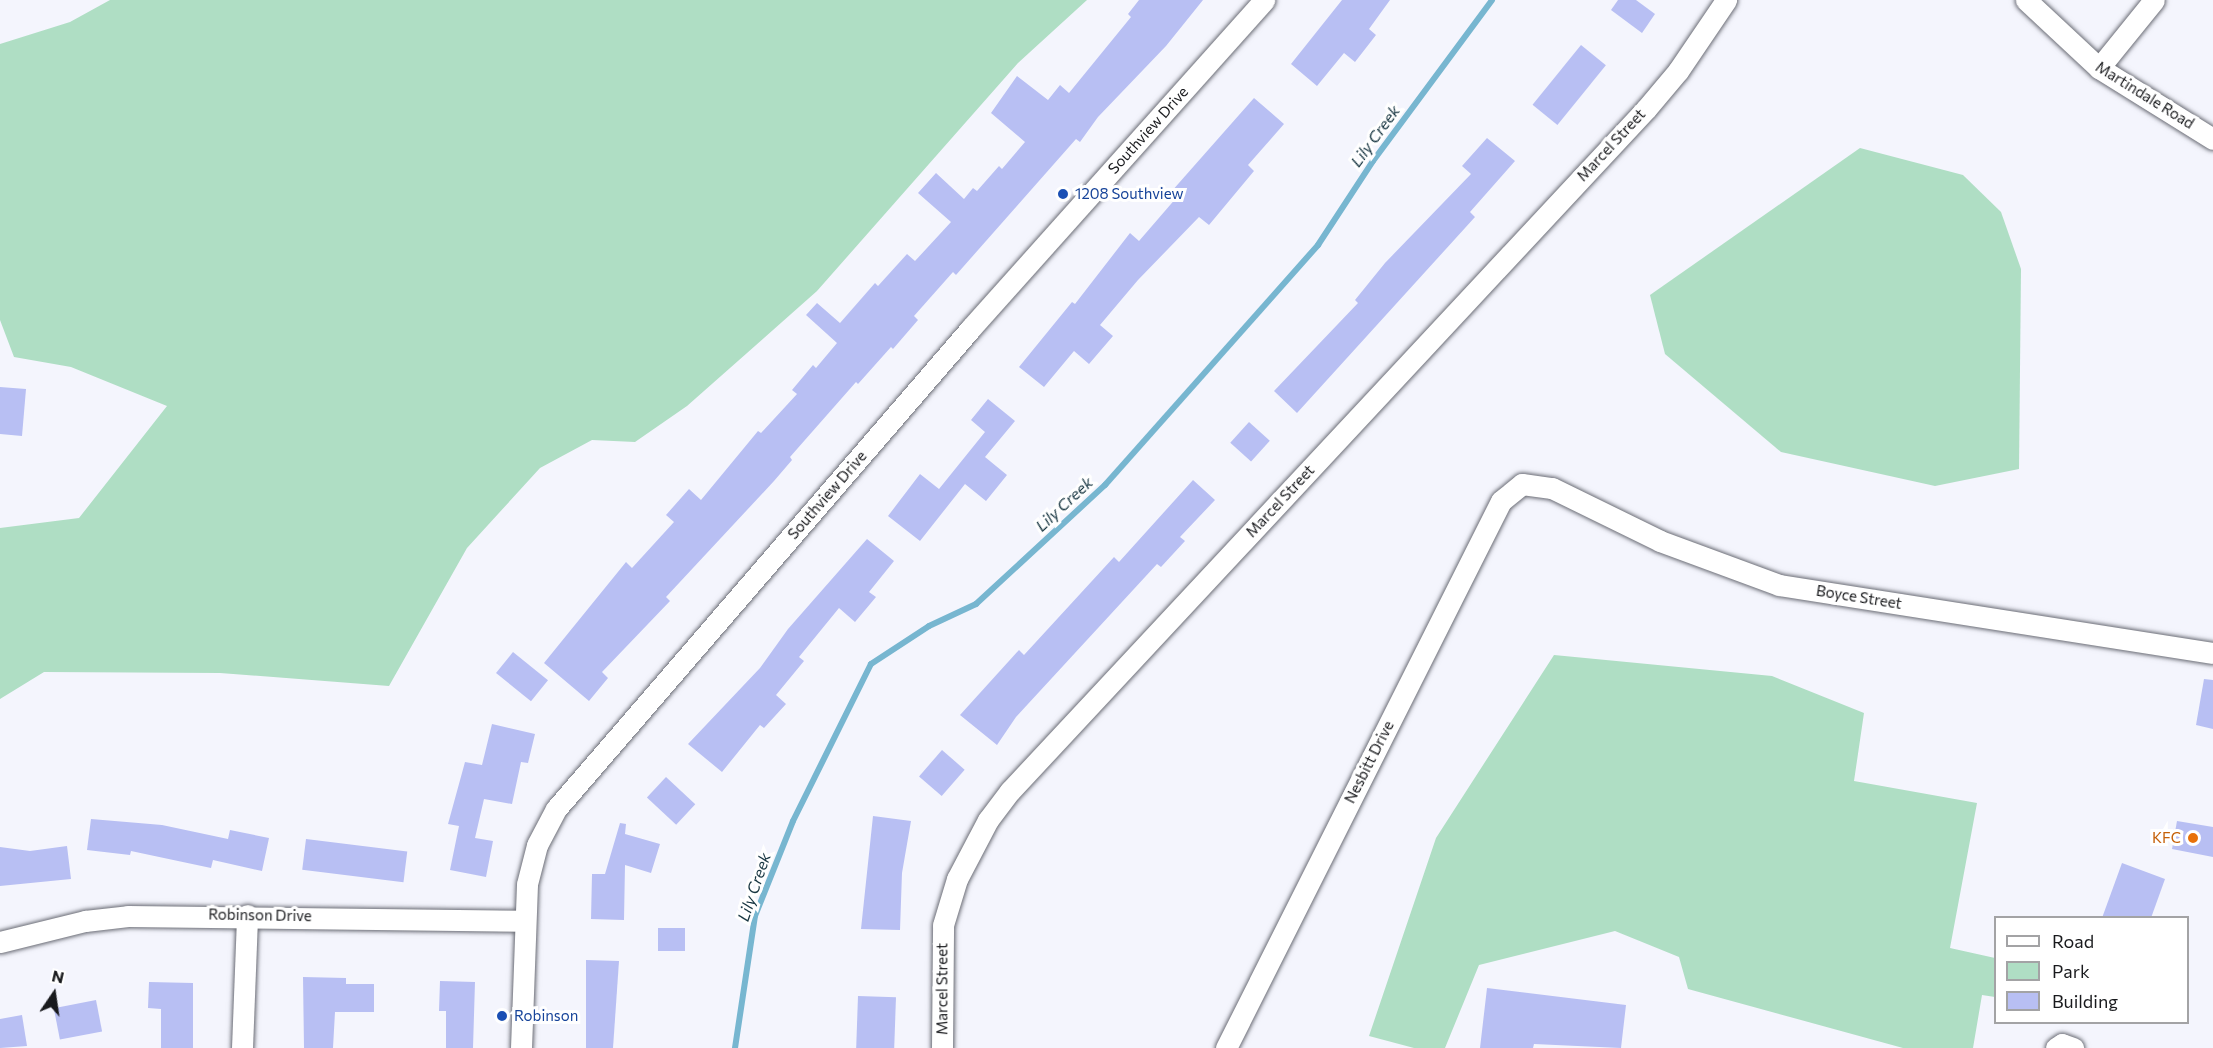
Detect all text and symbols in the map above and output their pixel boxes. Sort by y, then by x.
street label: Martindale Road [2092,57,2198,133]
street label: Southview Drive [1104,83,1192,177]
water label: Lily Creek [1346,102,1404,170]
street label: Marcel Street [1573,105,1649,185]
place label: 1208 Southview [1075,185,1183,203]
marker: 1208 Southview [1056,187,1070,201]
street label: Southview Drive [784,447,870,543]
street label: Marcel Street [1242,461,1318,541]
water label: Lily Creek [1031,473,1097,535]
street label: Boyce Street [1815,581,1903,613]
street label: Nesbitt Drive [1341,718,1397,806]
place label: KFC [2152,829,2181,847]
marker: KFC [2186,831,2200,845]
water label: Lily Creek [733,850,775,924]
street label: Robinson Drive [208,905,312,925]
legend [1994,916,2189,1024]
text: Road [2052,930,2094,952]
street label: Marcel Street [933,943,951,1035]
text: Park [2052,960,2090,982]
north arrow [24,964,84,1024]
text: N [50,965,66,987]
text: Building [2052,990,2118,1012]
place label: Robinson [514,1007,578,1025]
marker: Robinson [495,1009,509,1023]

